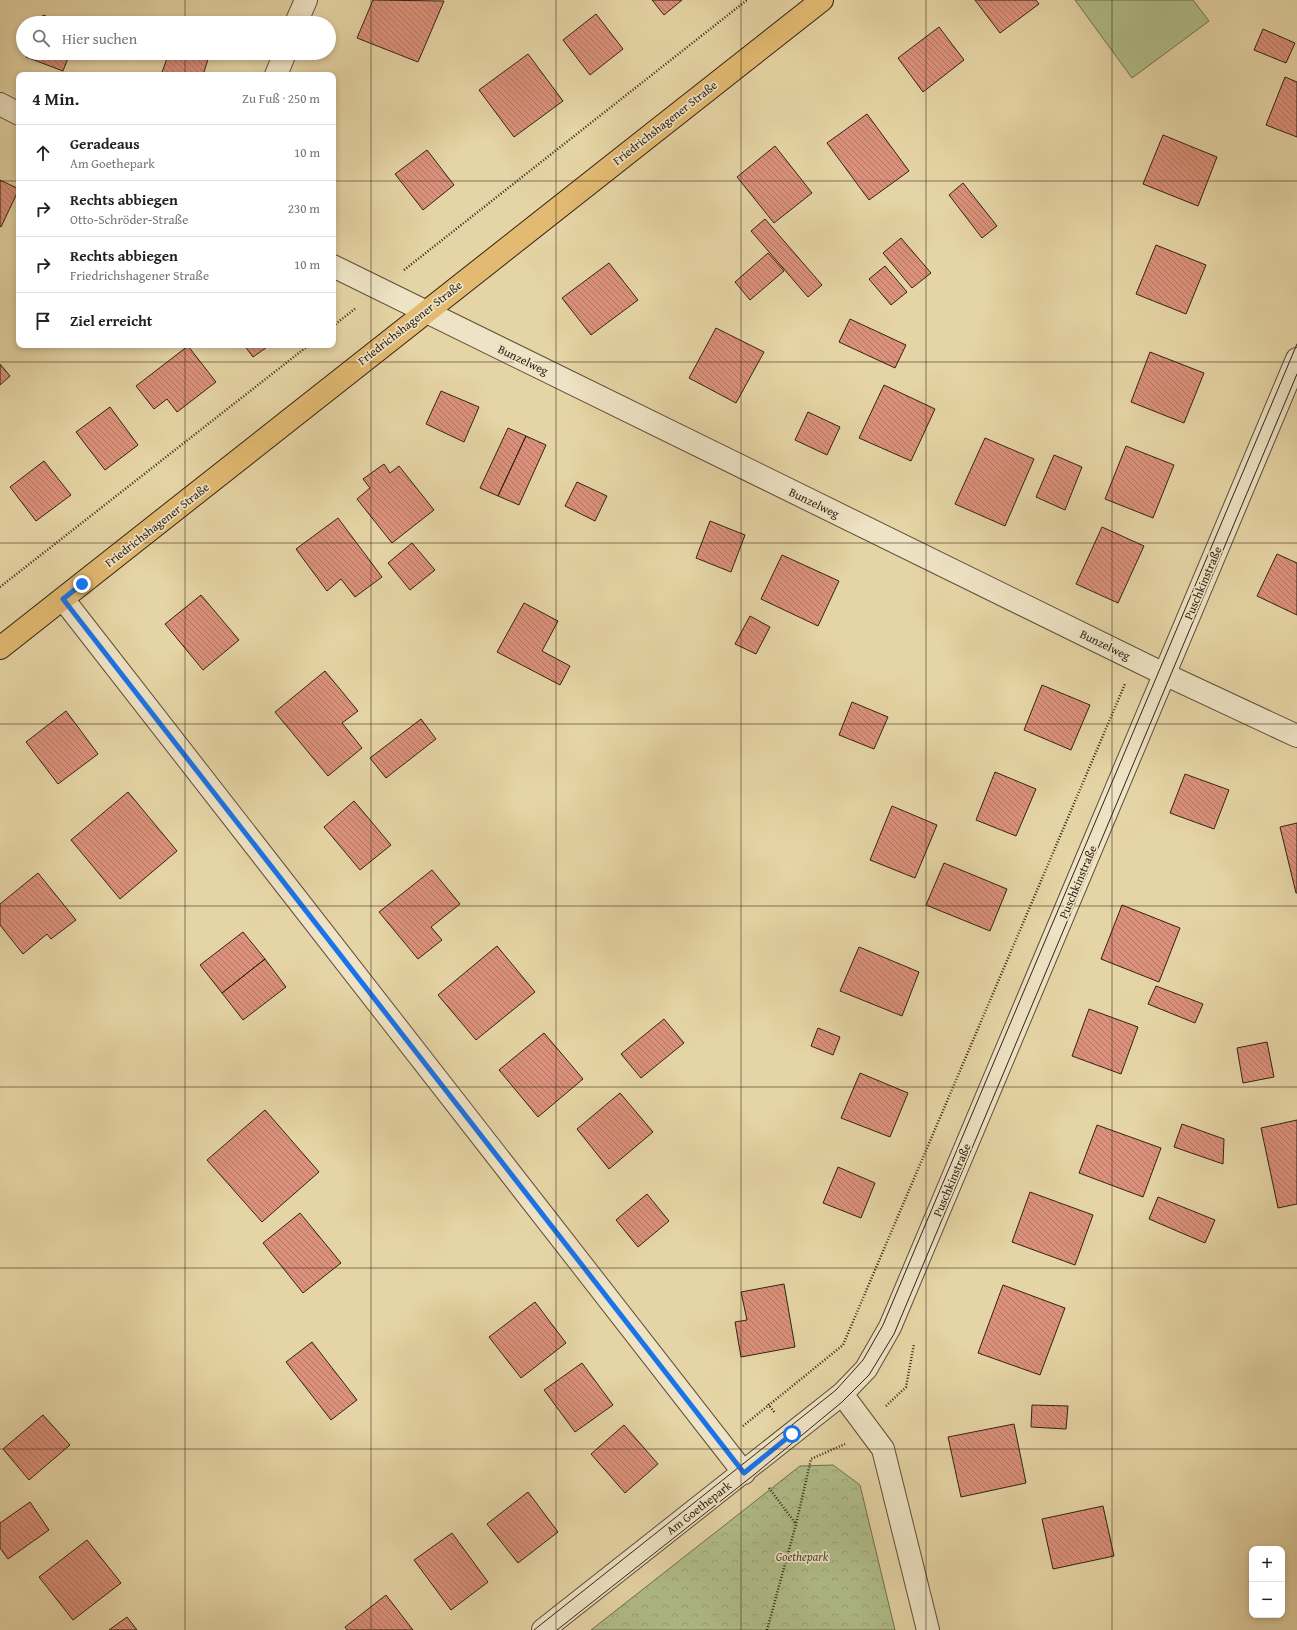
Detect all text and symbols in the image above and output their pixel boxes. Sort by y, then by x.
search box [16,16,336,60]
icon: search [30,27,52,49]
text: Hier suchen [62,28,137,49]
street label: Friedrichshagener Straße [609,76,721,169]
text: 4 Min. [32,86,79,111]
text: Zu Fuß · 250 m [242,89,320,108]
text: Geradeaus [70,133,140,154]
icon: ahead [32,142,54,164]
text: 10 m [294,143,320,162]
text: Am Goethepark [70,154,155,173]
text: Rechts abbiegen [70,189,178,210]
icon: right [32,198,54,220]
text: 230 m [288,199,320,218]
text: Otto-Schröder-Straße [70,210,188,229]
text: Rechts abbiegen [70,245,178,266]
icon: right [32,254,54,276]
text: 10 m [294,255,320,274]
text: Friedrichshagener Straße [70,266,209,285]
street label: Friedrichshagener Straße [354,276,466,369]
icon: arrive [32,310,54,332]
text: Ziel erreicht [70,310,152,331]
street label: Bunzelweg [495,340,551,379]
street label: Friedrichshagener Straße [101,478,213,571]
street label: Bunzelweg [786,483,842,522]
street label: Puschkinstraße [1179,543,1226,622]
route end [73,575,91,593]
street label: Bunzelweg [1077,625,1133,664]
street label: Puschkinstraße [1054,842,1101,921]
street label: Puschkinstraße [928,1140,975,1219]
route start [783,1425,801,1443]
street label: Am Goethepark [663,1476,736,1538]
map controls [1249,1546,1285,1618]
button: + [1249,1546,1285,1582]
park label: Goethepark [776,1548,829,1565]
button: − [1249,1582,1285,1618]

